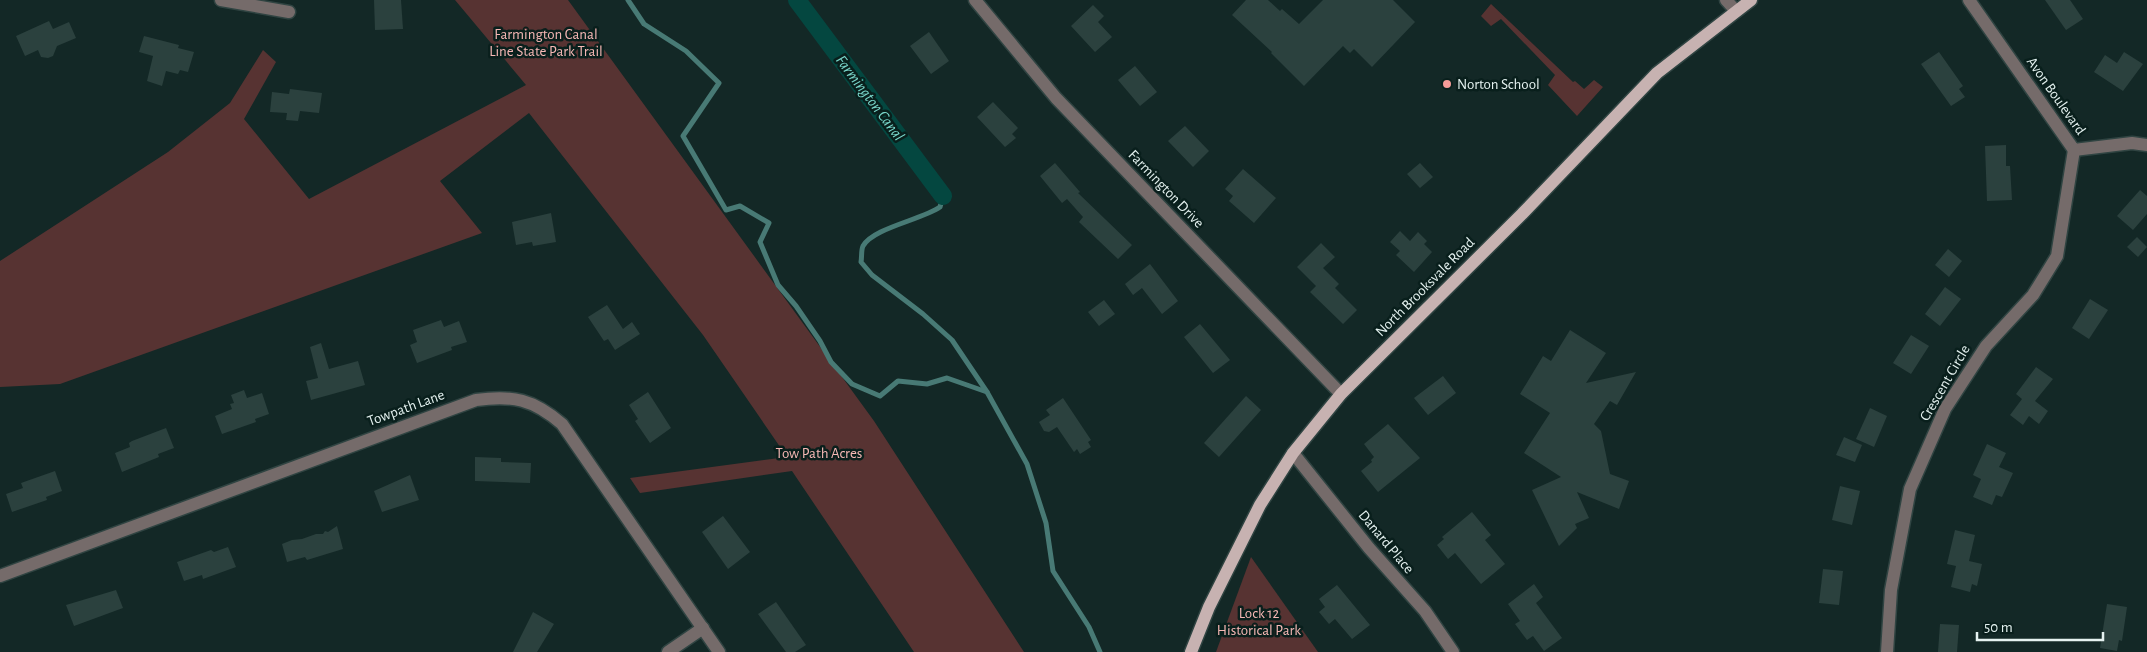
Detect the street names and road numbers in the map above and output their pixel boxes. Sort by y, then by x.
street label: Avon Boulevard [2024,54,2088,138]
street label: Farmington Drive [1125,147,1207,231]
street label: North Brooksvale Road [1373,235,1477,339]
street label: Crescent Circle [1917,342,1973,424]
street label: Towpath Lane [365,387,447,429]
street label: Danard Place [1355,508,1417,576]

